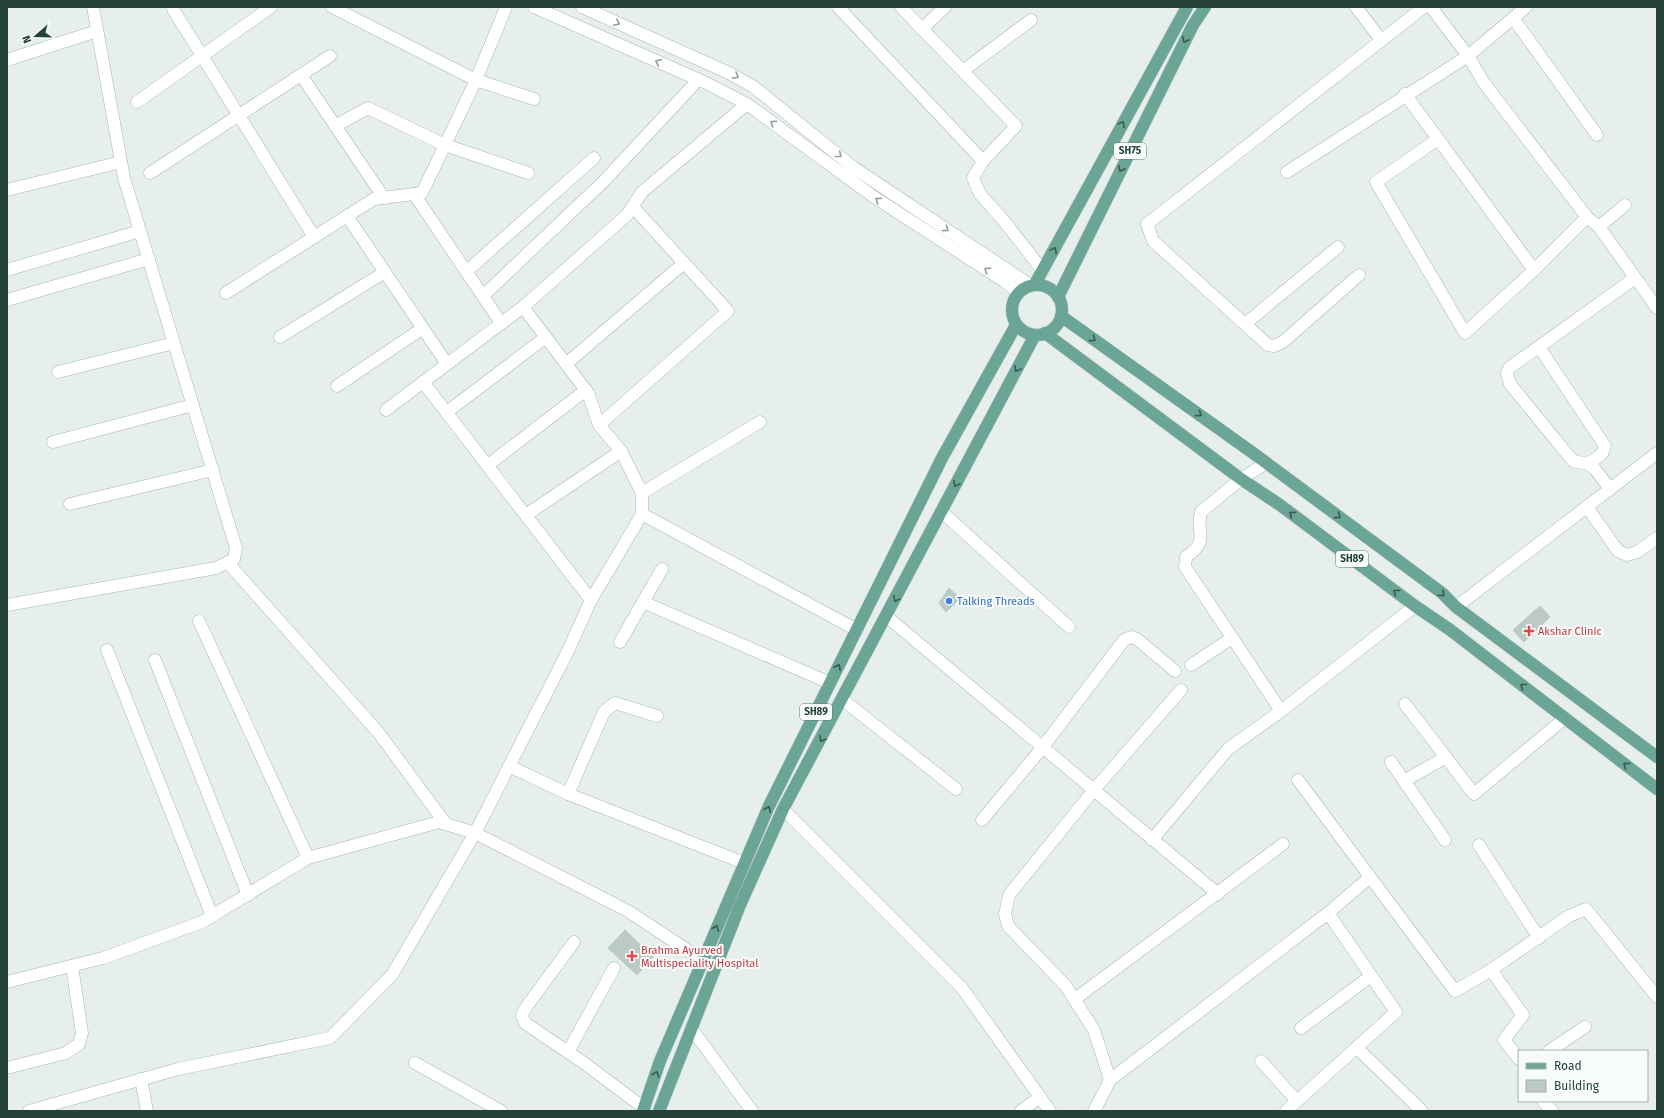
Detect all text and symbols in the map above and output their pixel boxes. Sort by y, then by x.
north arrow [16,16,56,56]
one-way arrow [613,18,621,26]
text: N [20,34,34,45]
one-way arrow [1182,36,1190,44]
one-way arrow [655,59,663,67]
one-way arrow [732,72,739,79]
one-way arrow [770,121,777,128]
one-way arrow [1118,121,1125,128]
road number: SH75 [1114,143,1146,159]
one-way arrow [834,151,841,158]
one-way arrow [1118,165,1126,173]
one-way arrow [875,197,882,205]
one-way arrow [942,224,949,232]
one-way arrow [1049,247,1056,255]
one-way arrow [984,267,991,275]
one-way arrow [1089,334,1096,341]
one-way arrow [1014,365,1022,372]
one-way arrow [1195,409,1202,417]
one-way arrow [954,480,961,487]
one-way arrow [1334,511,1341,518]
one-way arrow [1289,512,1296,519]
road number: SH89 [1336,551,1368,567]
one-way arrow [1437,589,1445,596]
one-way arrow [1393,590,1400,597]
one-way arrow [893,595,900,602]
place label: Talking Threads [957,595,1035,608]
marker: Talking Threads [944,596,954,606]
marker: Akshar Clinic [1523,625,1535,637]
place label: Akshar Clinic [1538,625,1602,638]
one-way arrow [833,664,841,672]
one-way arrow [1520,683,1527,690]
road number: SH89 [800,704,832,720]
one-way arrow [819,735,826,742]
one-way arrow [1623,762,1630,770]
one-way arrow [763,805,771,812]
one-way arrow [711,925,719,932]
place label: Brahma Ayurved Multispeciality Hospital [641,944,758,970]
marker: Brahma Ayurved Multispeciality Hospital [626,950,638,962]
legend [1518,1050,1648,1102]
text: Road [1554,1059,1582,1073]
one-way arrow [651,1071,660,1078]
text: Building [1554,1079,1600,1093]

